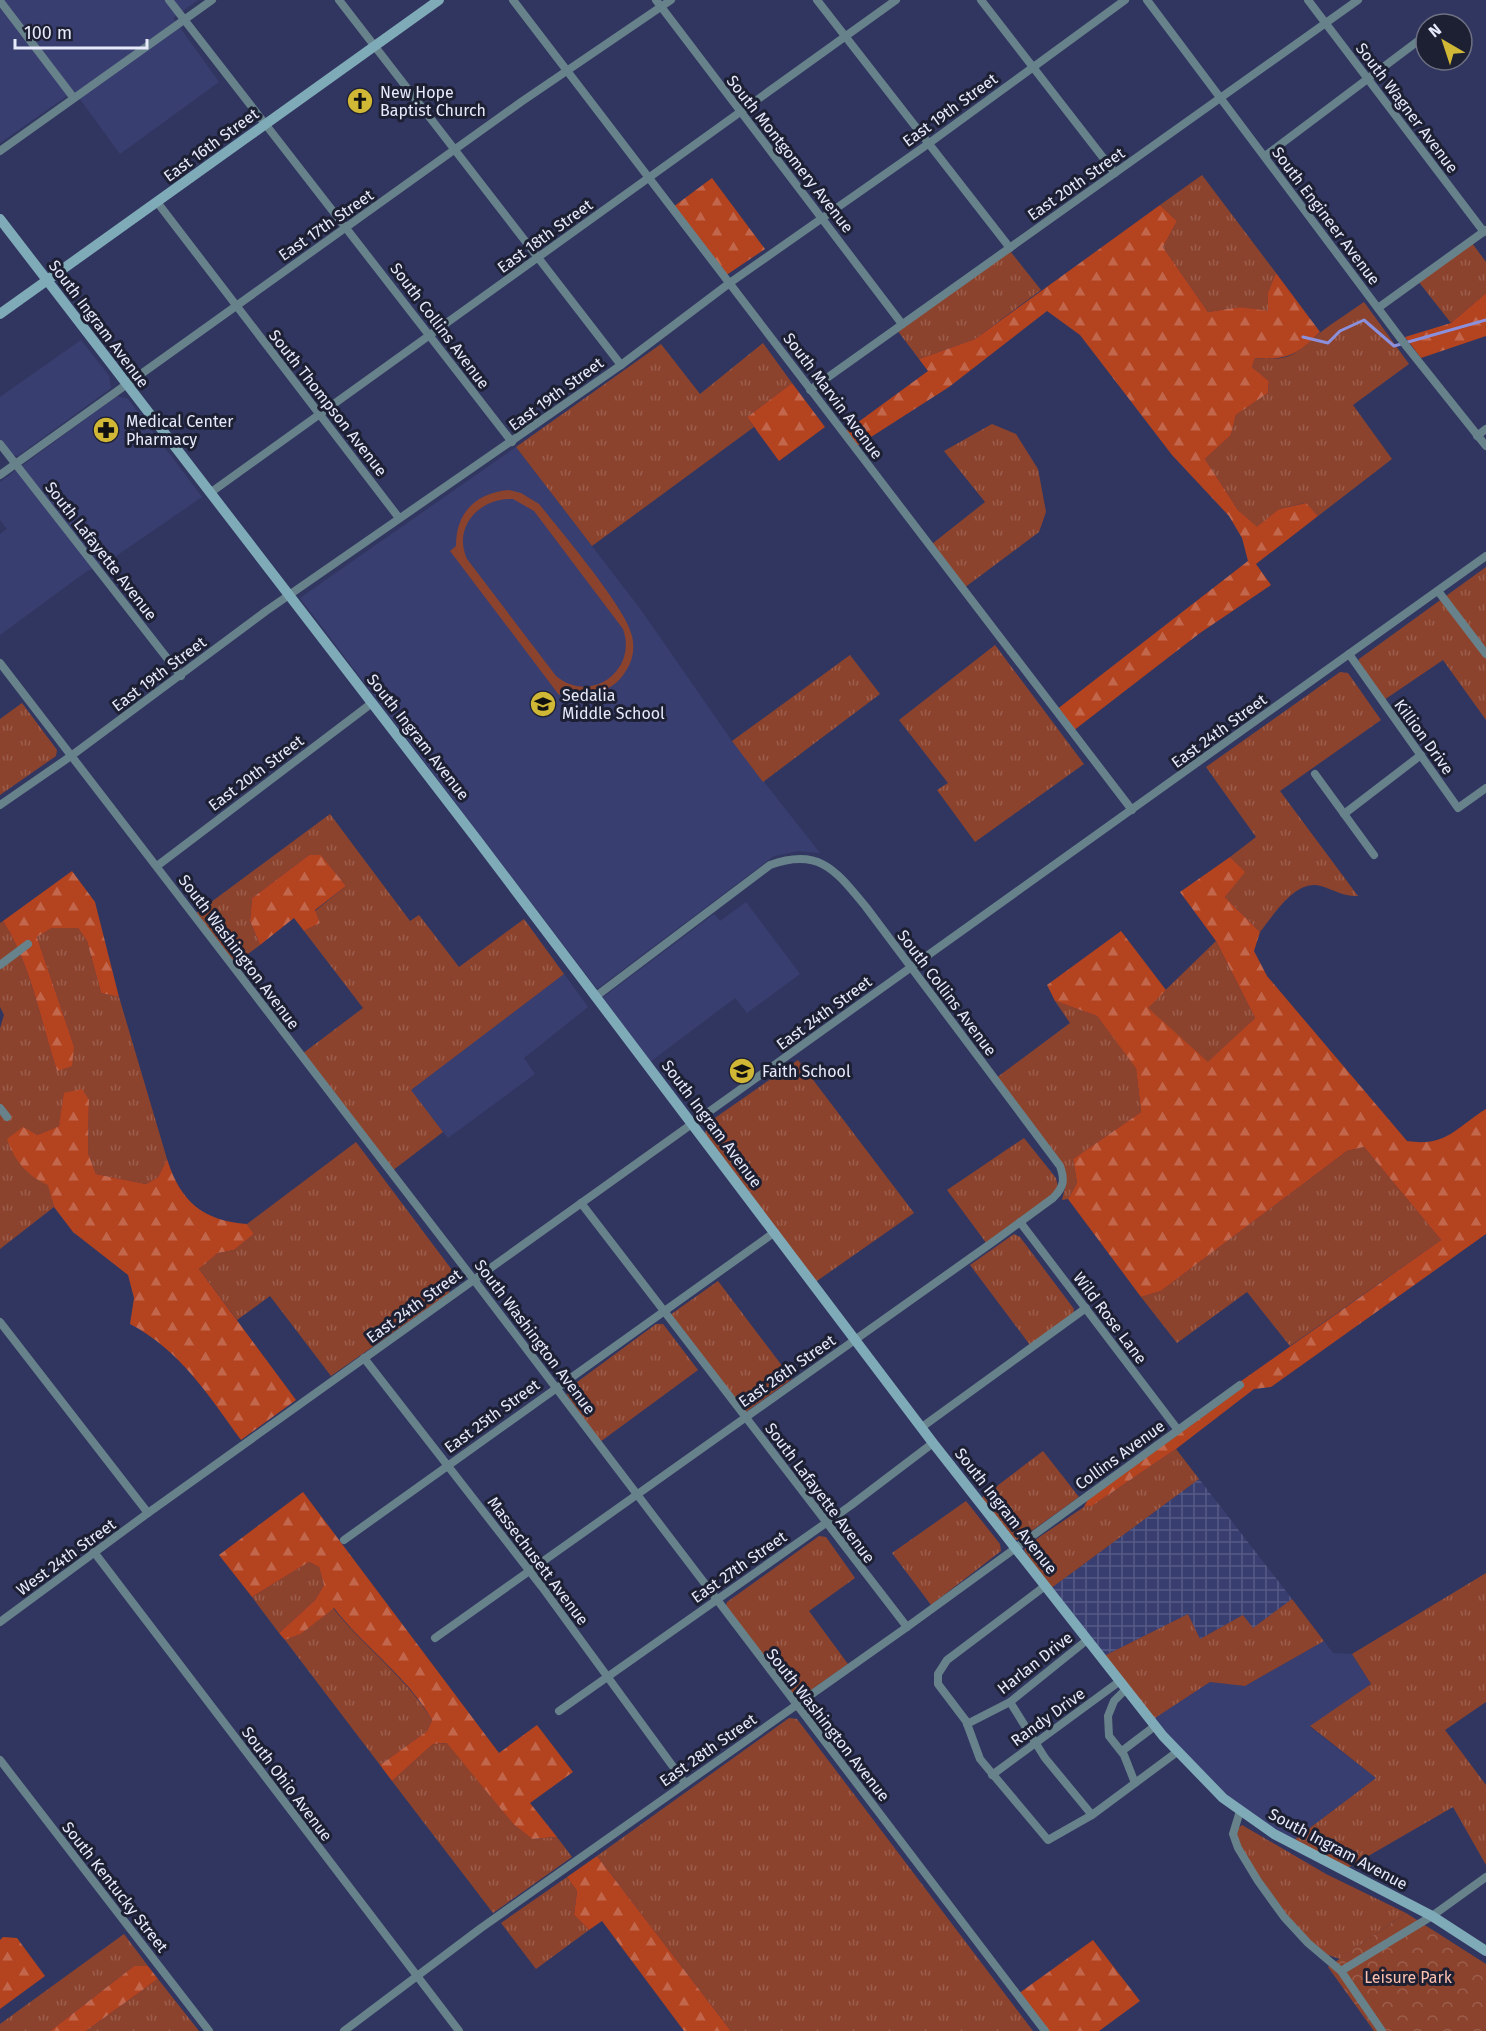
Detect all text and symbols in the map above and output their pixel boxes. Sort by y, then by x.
scale bar [15,12,147,50]
north arrow [1414,12,1474,72]
text: N [1425,20,1445,41]
text: 100 m [24,22,72,44]
street label: South Wagner Avenue [1352,39,1462,177]
street label: East 19th Street [899,69,1001,151]
street label: South Montgomery Avenue [723,71,857,237]
place label: New Hope Baptist Church [380,83,486,120]
church icon: New Hope Baptist Church [345,86,375,116]
street label: East 16th Street [160,104,262,186]
street label: East 20th Street [1024,143,1128,224]
street label: South Engineer Avenue [1268,143,1384,289]
street label: East 17th Street [275,185,377,265]
street label: East 18th Street [494,195,596,277]
street label: South Ingram Avenue [45,257,153,391]
street label: South Collins Avenue [386,259,494,393]
street label: South Thompson Avenue [265,326,391,480]
street label: South Marvin Avenue [779,329,887,463]
street label: East 19th Street [505,353,607,435]
place label: Medical Center Pharmacy [126,412,234,449]
pharmacy icon: Medical Center Pharmacy [91,415,121,445]
street label: South Lafayette Avenue [41,478,161,624]
street label: East 19th Street [108,632,210,715]
street label: South Ingram Avenue [363,670,473,804]
place label: Sedalia Middle School [562,686,665,723]
school or university icon: Sedalia Middle School [528,689,558,719]
street label: East 24th Street [1168,690,1271,772]
street label: Killion Drive [1390,696,1458,778]
street label: East 20th Street [205,731,307,815]
street label: South Washington Avenue [175,871,303,1033]
street label: South Collins Avenue [893,926,1001,1060]
street label: East 24th Street [773,972,876,1054]
school or university icon: Faith School [727,1056,757,1086]
street label: South Ingram Avenue [658,1057,766,1191]
place label: Faith School [762,1062,851,1081]
street label: South Washington Avenue [471,1256,599,1418]
street label: East 24th Street [363,1265,466,1347]
street label: Wild Rose Lane [1069,1268,1151,1368]
street label: East 26th Street [735,1330,839,1411]
street label: East 25th Street [441,1375,543,1457]
street label: Collins Avenue [1072,1416,1168,1494]
street label: South Lafayette Avenue [761,1419,879,1567]
street label: South Ingram Avenue [951,1444,1061,1578]
street label: Massechusett Avenue [483,1493,593,1629]
street label: West 24th Street [13,1514,120,1599]
street label: East 27th Street [688,1527,791,1607]
street label: Harlan Drive [994,1628,1076,1698]
street label: South Washington Avenue [762,1645,894,1805]
street label: Randy Drive [1007,1684,1089,1750]
street label: East 28th Street [656,1709,760,1790]
street label: South Ohio Avenue [238,1723,336,1845]
street label: South Ingram Avenue [1265,1804,1411,1894]
street label: South Kentucky Street [58,1818,172,1956]
park label: Leisure Park [1364,1968,1453,1987]

